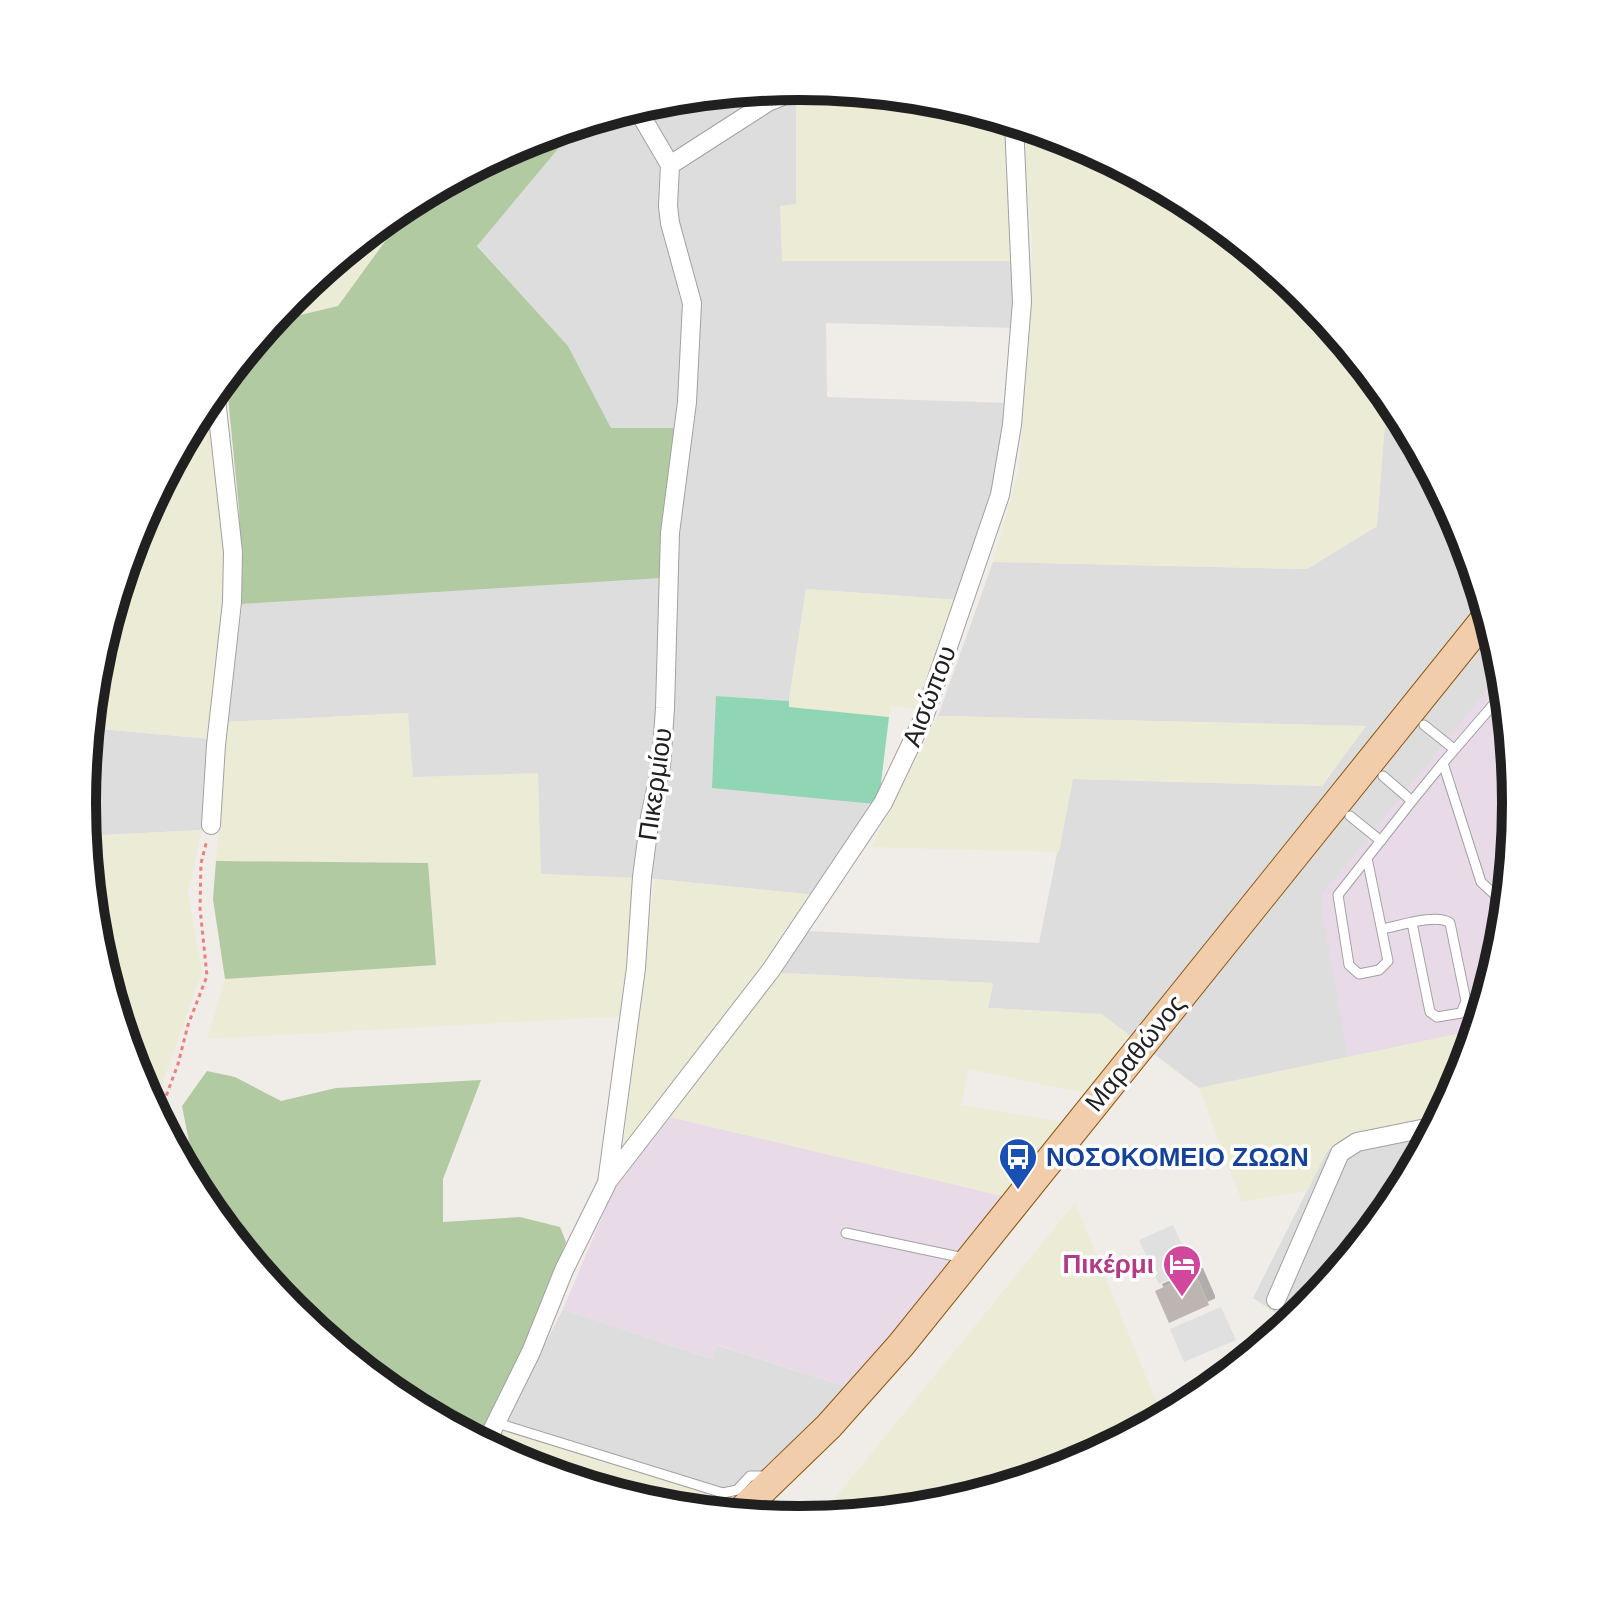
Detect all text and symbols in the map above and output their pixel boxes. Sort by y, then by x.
street label: Αισώπου [896,641,962,751]
street label: Πικερμίου [632,726,678,842]
street label: Μαραθώνος [1079,989,1191,1117]
bus stop icon: ΝΟΣΟΚΟΜΕΙΟ ΖΩΩΝ [997,1136,1039,1191]
place label: ΝΟΣΟΚΟΜΕΙΟ ΖΩΩΝ [1046,1142,1309,1172]
hotel icon: Πικέρμι [1161,1243,1203,1298]
place label: Πικέρμι [1063,1249,1154,1279]

